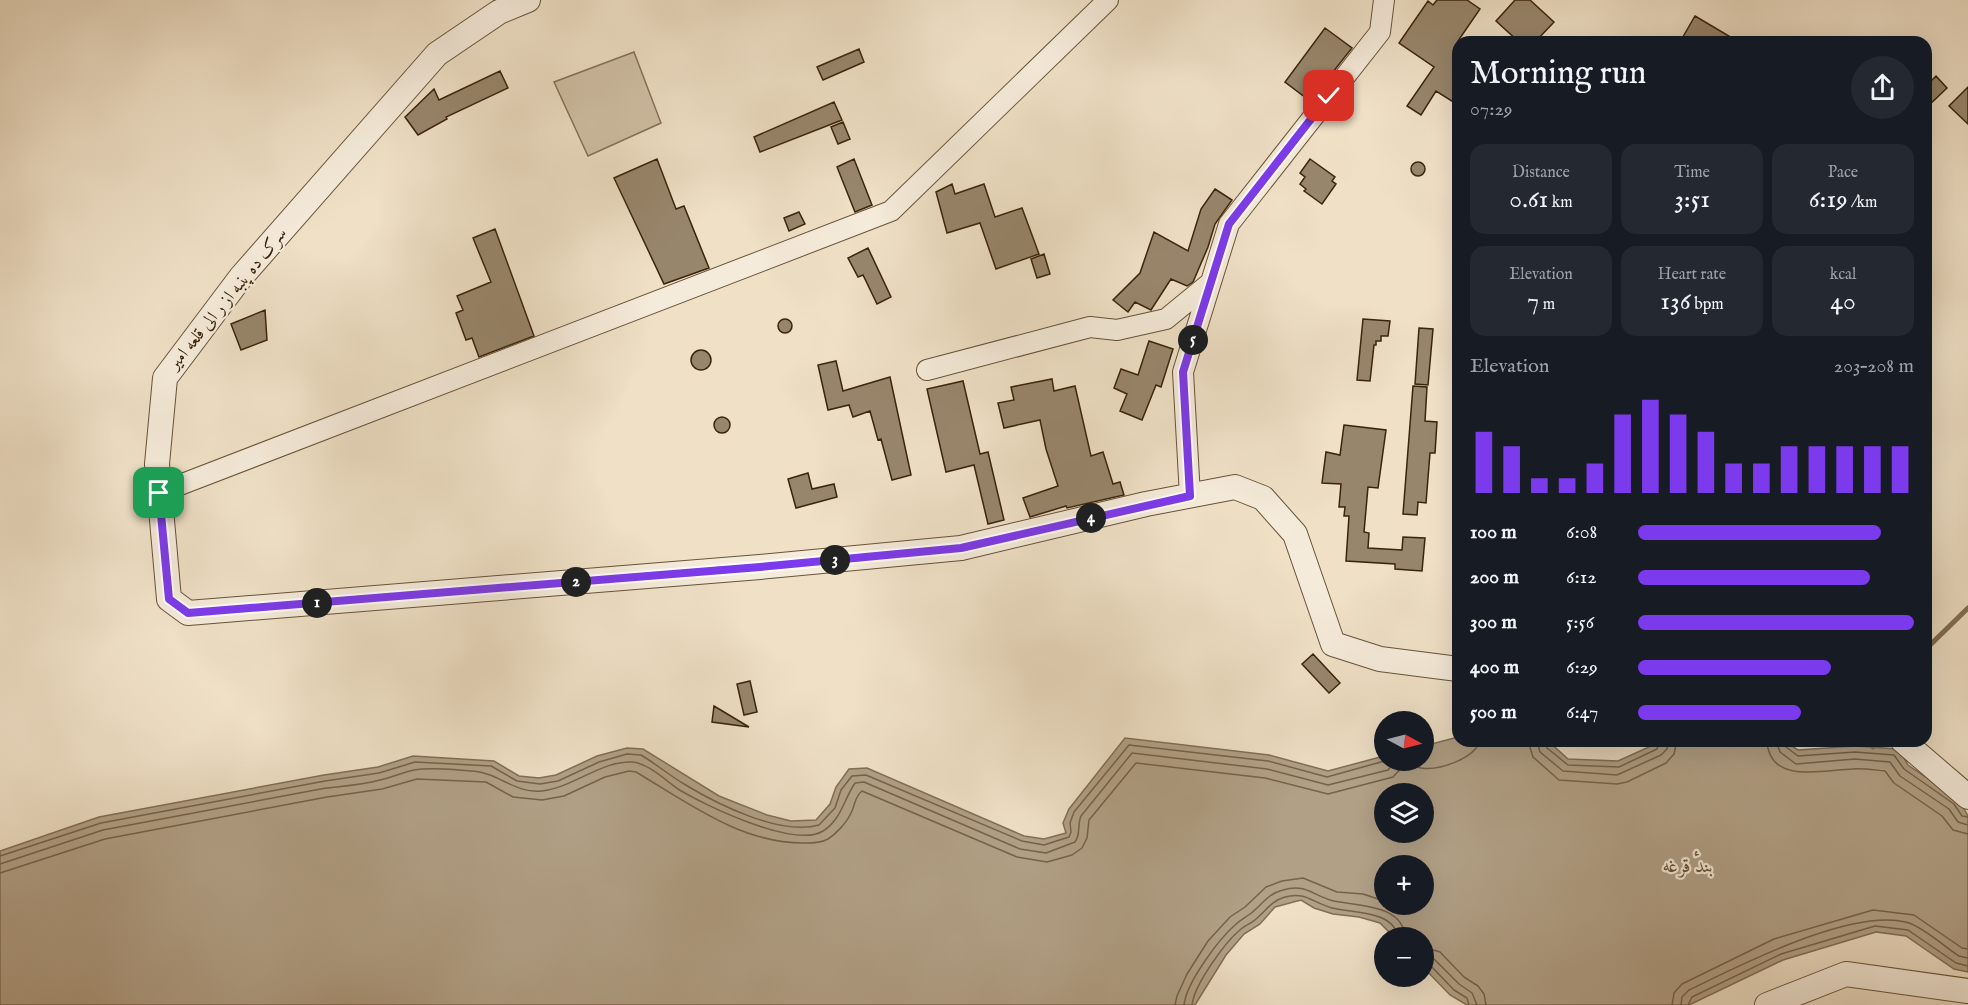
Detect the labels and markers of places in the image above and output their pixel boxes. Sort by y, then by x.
pin [1303,70,1354,121]
pin: 5 [1178,325,1208,355]
pin [133,467,184,518]
pin: 4 [1076,503,1106,533]
pin: 3 [820,545,850,575]
pin: 2 [561,567,591,597]
pin: 1 [302,588,332,618]

